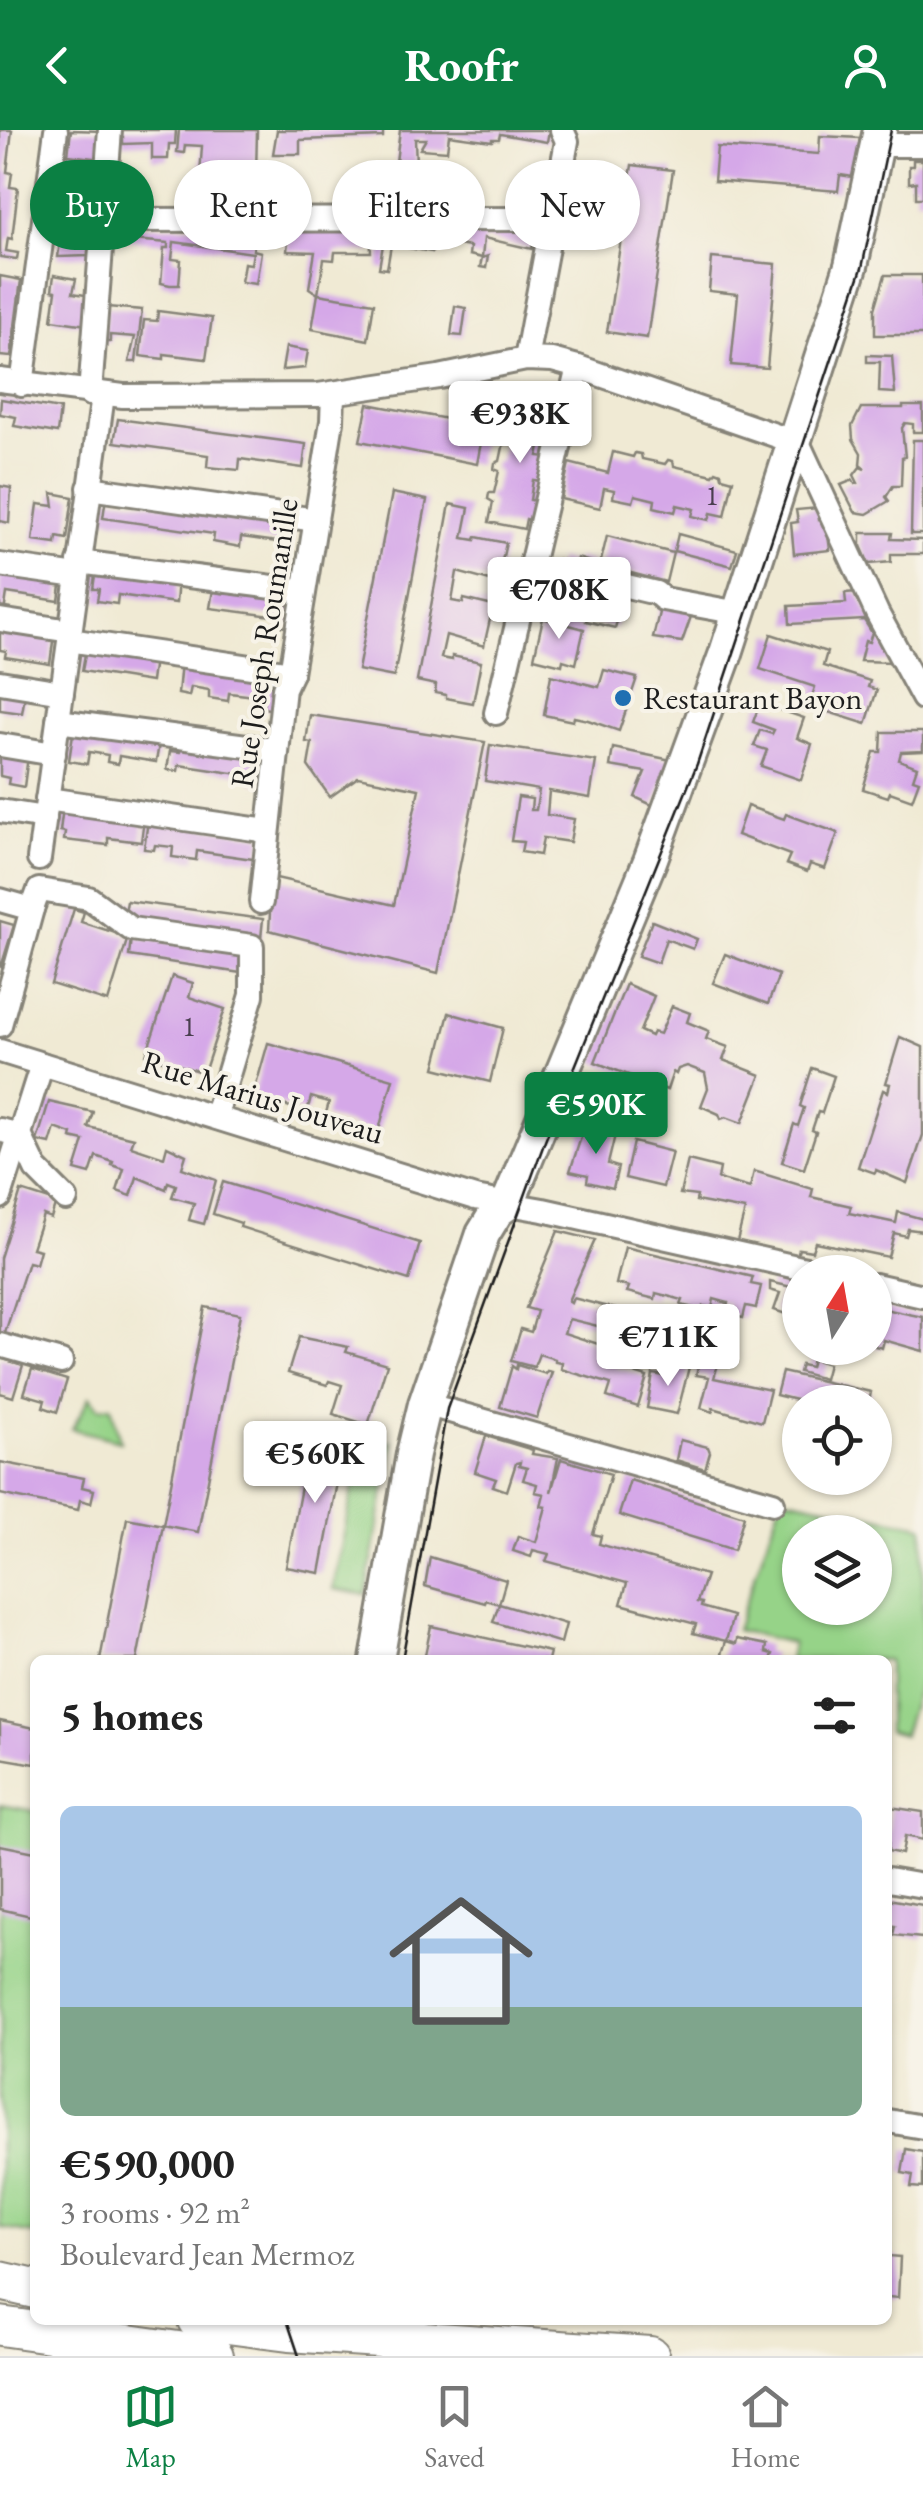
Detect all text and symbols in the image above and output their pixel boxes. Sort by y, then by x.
text: Roofr [404,36,519,94]
icon: back [30,38,85,93]
icon: person [838,38,893,93]
chip: Buy [30,160,154,250]
chip: Rent [174,160,312,250]
chip: Filters [332,160,485,250]
chip: New [505,160,640,250]
pin: €938K [450,381,590,466]
text: €938K [471,392,569,434]
house number: 1 [705,477,719,513]
street label: Rue Joseph Roumanille [220,495,308,791]
pin: €708K [489,557,629,642]
text: €708K [510,568,608,610]
place label: Restaurant Bayon [643,677,862,719]
marker: Restaurant Bayon [612,687,634,709]
house number: 1 [182,1008,196,1044]
street label: Rue Marius Jouveau [137,1040,389,1154]
pin: €590K [526,1072,666,1157]
text: €590K [547,1083,645,1125]
north arrow [782,1255,892,1365]
map controls [782,1255,892,1625]
pin: €711K [598,1304,738,1389]
text: €711K [619,1315,717,1357]
button: locate [782,1385,892,1495]
pin: €560K [245,1421,385,1506]
text: €560K [266,1432,364,1474]
button: layers [782,1515,892,1625]
text: 5 homes [60,1688,203,1743]
icon: filters [807,1688,862,1743]
icon: home [371,1871,551,2051]
text: €590,000 [60,2136,235,2191]
text: 3 rooms · 92 m² [60,2191,250,2233]
text: Boulevard Jean Mermoz [60,2233,354,2275]
tab: Map [123,2379,178,2475]
tab: Saved [424,2379,484,2475]
tab: Home [731,2379,800,2475]

